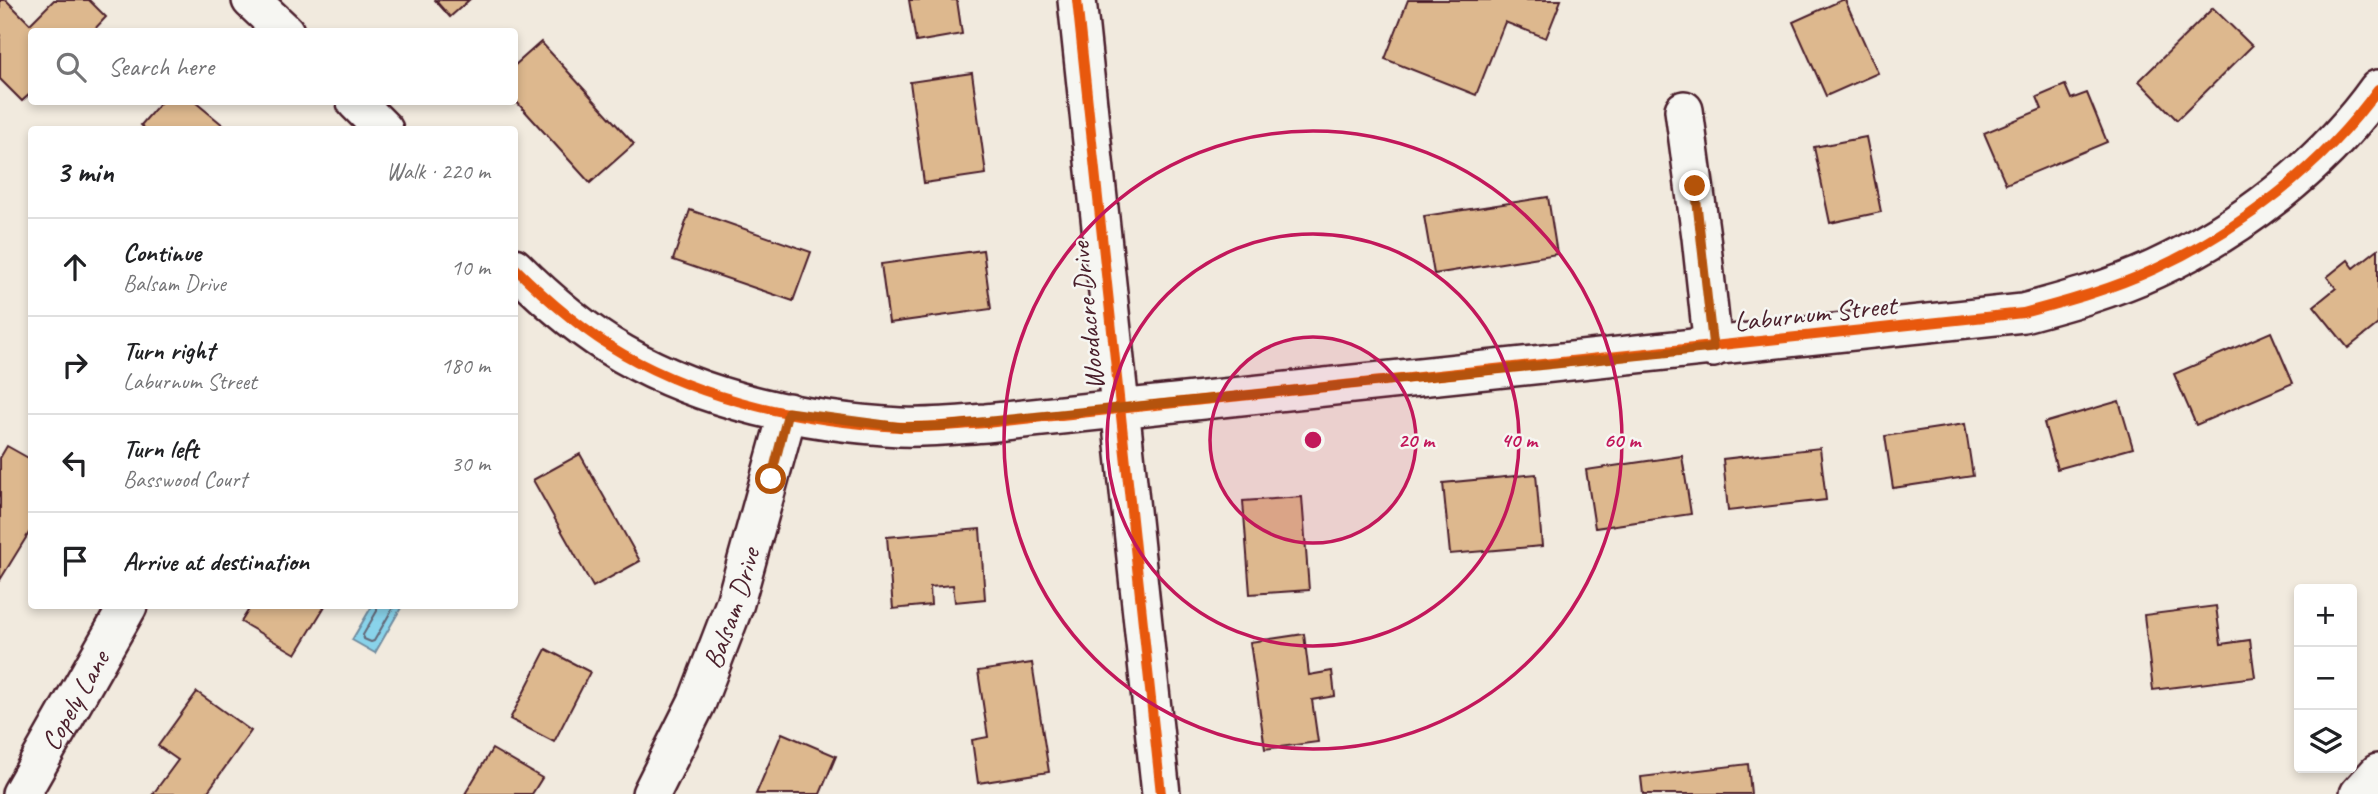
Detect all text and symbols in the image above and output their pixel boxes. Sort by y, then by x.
search box [28,28,518,105]
icon: search [52,48,90,86]
text: Search here [108,50,214,83]
text: 3 min [56,153,113,191]
text: Walk · 220 m [386,157,490,186]
route end [1679,170,1710,201]
text: Continue [123,236,201,269]
street label: Woodacre Drive [1062,239,1112,392]
icon: ahead [56,248,94,286]
text: 10 m [451,253,490,282]
text: Balsam Drive [123,269,226,298]
street label: Laburnum Street [1732,287,1900,339]
text: Turn right [123,334,214,367]
icon: right [56,346,94,384]
text: 180 m [441,351,490,380]
text: Laburnum Street [123,367,257,396]
text: 20 m [1398,427,1436,453]
text: 40 m [1501,427,1539,453]
text: 60 m [1604,427,1642,453]
centre of rings [1301,428,1325,452]
text: Turn left [123,432,198,465]
icon: left [56,444,94,482]
text: 30 m [451,449,490,478]
route start [755,463,786,494]
text: Basswood Court [123,465,247,494]
icon: arrive [56,542,94,580]
street label: Balsam Drive [694,542,768,673]
text: Arrive at destination [123,545,309,578]
map controls [2294,584,2357,773]
button: + [2294,584,2357,647]
street label: Copely Lane [32,642,118,756]
button: − [2294,647,2357,710]
button: layers [2294,710,2357,773]

